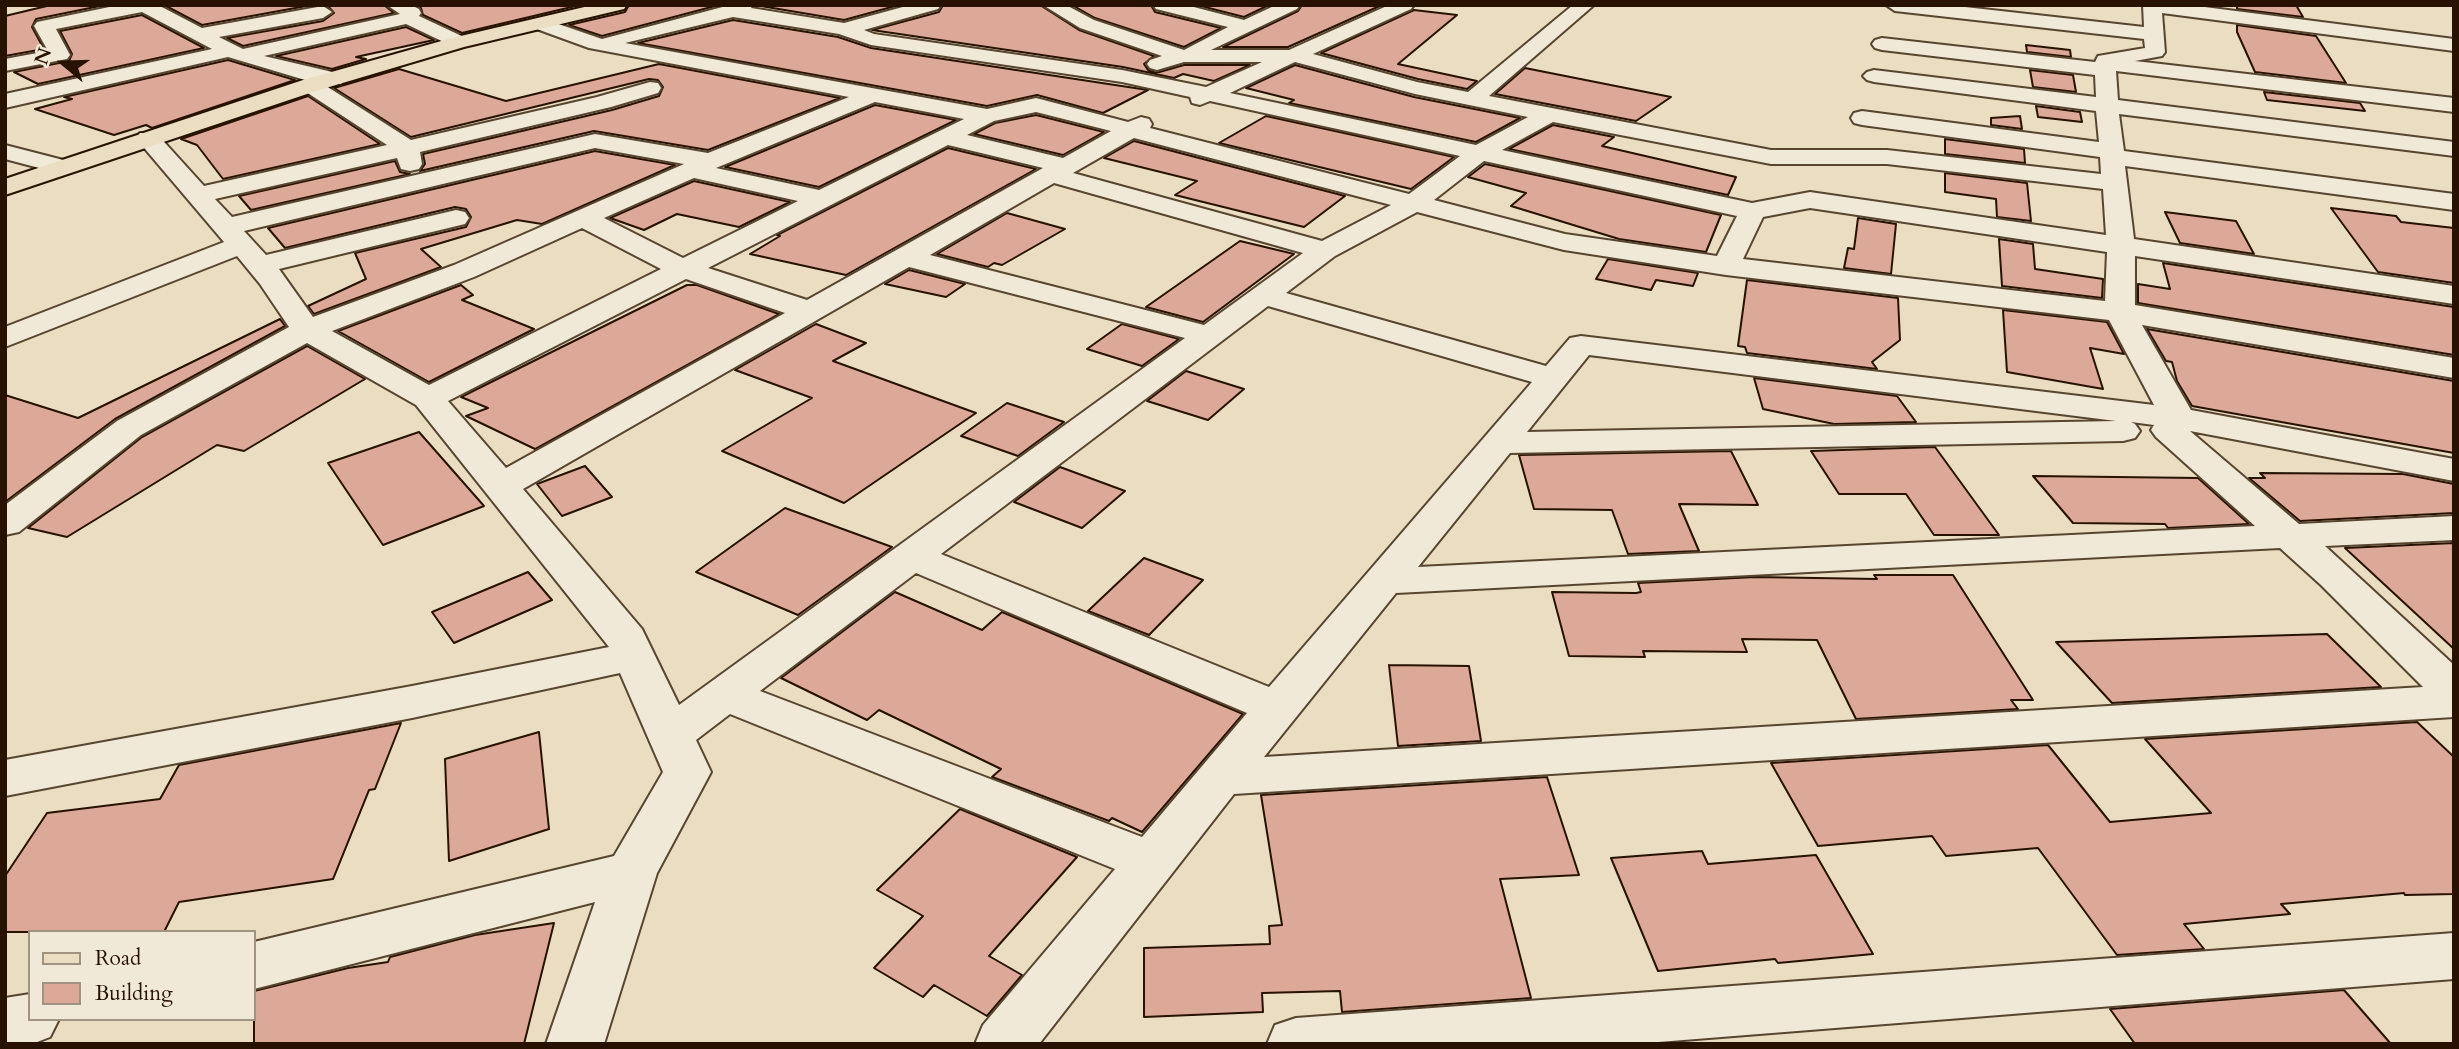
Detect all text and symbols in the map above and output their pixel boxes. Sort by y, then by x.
north arrow [28,28,98,98]
text: N [28,44,58,68]
legend [28,930,256,1021]
text: Road [95,944,141,973]
text: Building [95,979,173,1008]

